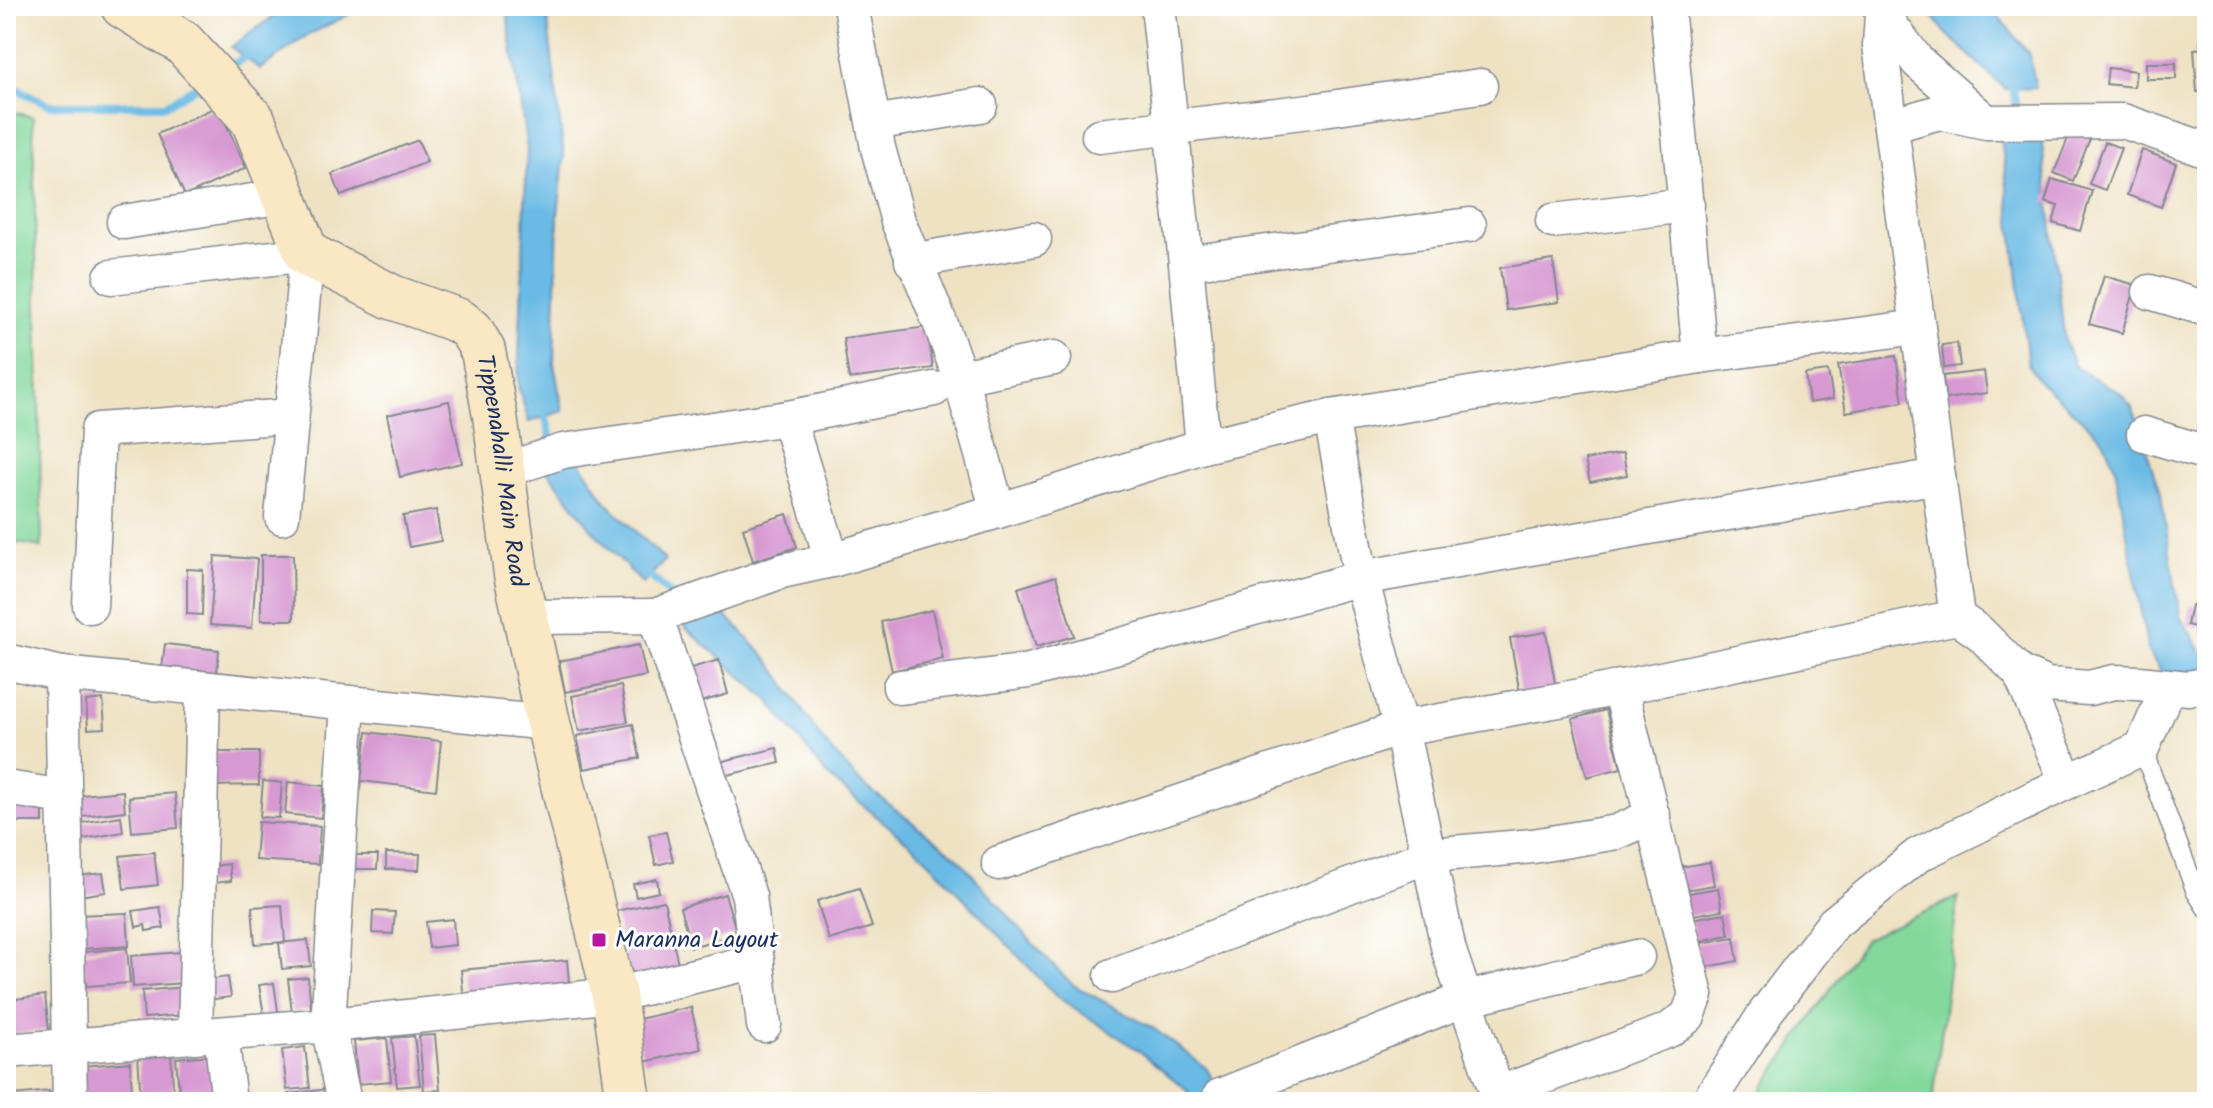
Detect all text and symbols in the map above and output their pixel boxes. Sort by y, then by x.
street label: Tippenahalli Main Road [465,352,538,592]
place label: Maranna Layout [615,921,779,960]
marker: Maranna Layout [590,931,608,949]

